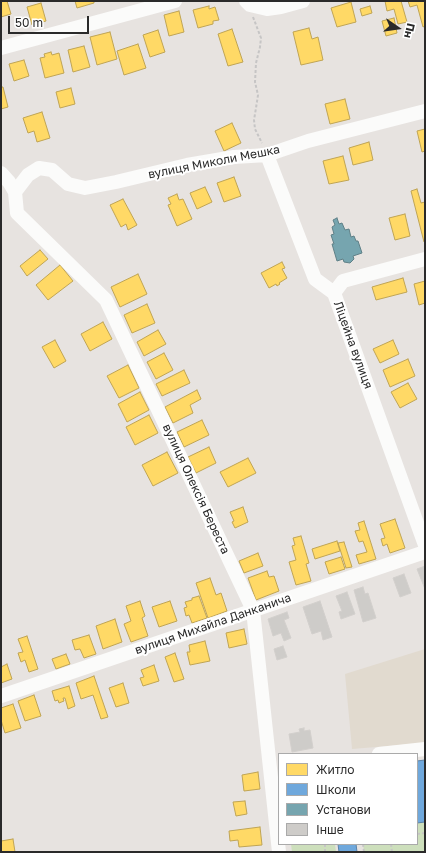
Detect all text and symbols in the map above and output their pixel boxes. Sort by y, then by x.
scale bar [10,8,91,34]
north arrow [378,8,418,48]
text: 50 m [15,15,43,30]
text: Пн [402,22,418,40]
street label: вулиця Миколи Мешка [147,142,281,182]
street label: Ліцейна вулиця [330,299,376,391]
street label: вулиця Олексія Береста [160,422,232,556]
street label: вулиця Михайла Данканича [133,590,293,658]
legend [278,753,418,845]
text: Житло [316,762,354,777]
text: Школи [316,782,356,797]
text: Установи [316,802,371,817]
text: Інше [316,822,344,837]

